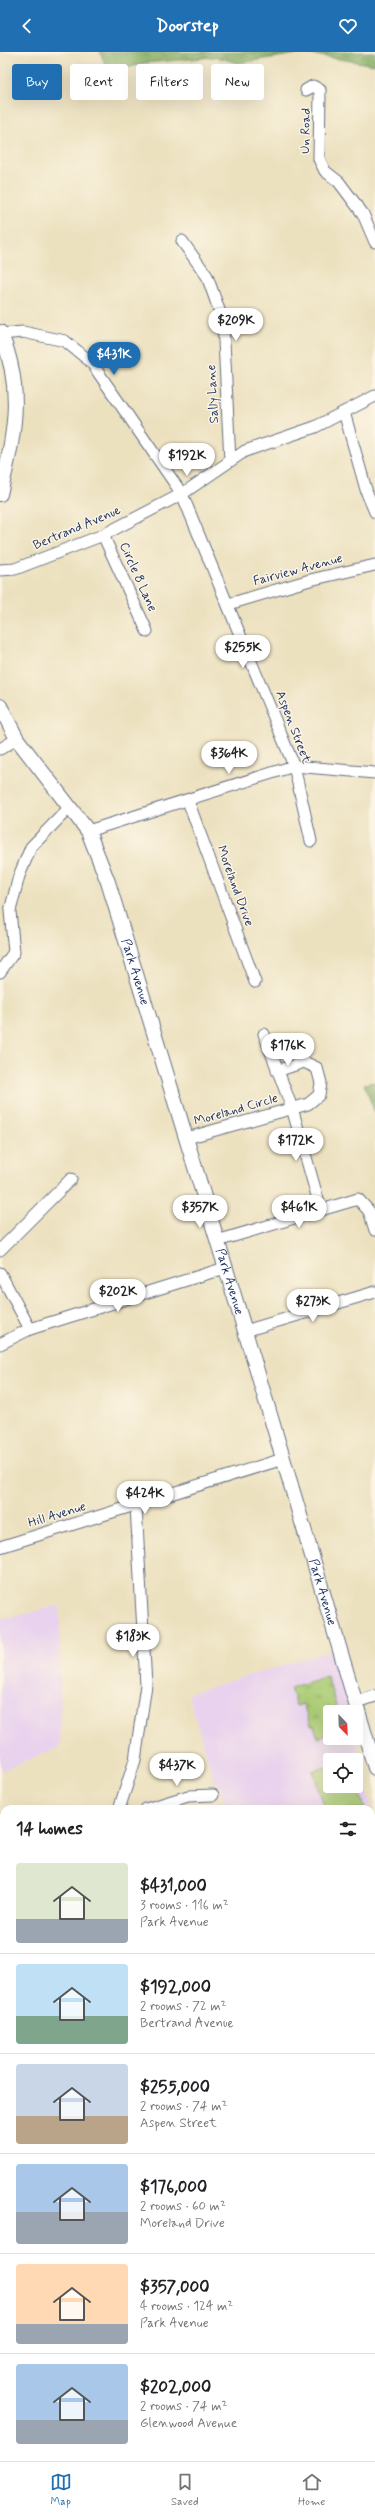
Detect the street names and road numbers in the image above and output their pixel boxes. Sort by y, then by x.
street label: Un Road [297,108,315,154]
street label: Sally Lane [203,364,223,424]
street label: Bertrand Avenue [31,502,123,554]
street label: Circle 8 Lane [115,540,161,615]
street label: Fairview Avenue [252,550,345,590]
street label: Aspen Street [271,688,315,766]
street label: Moreland Drive [213,843,258,929]
street label: Park Avenue [117,937,154,1007]
street label: Moreland Circle [192,1090,280,1130]
street label: Park Avenue [212,1246,248,1317]
street label: Hill Avenue [26,1498,88,1532]
street label: Park Avenue [305,1557,341,1628]

